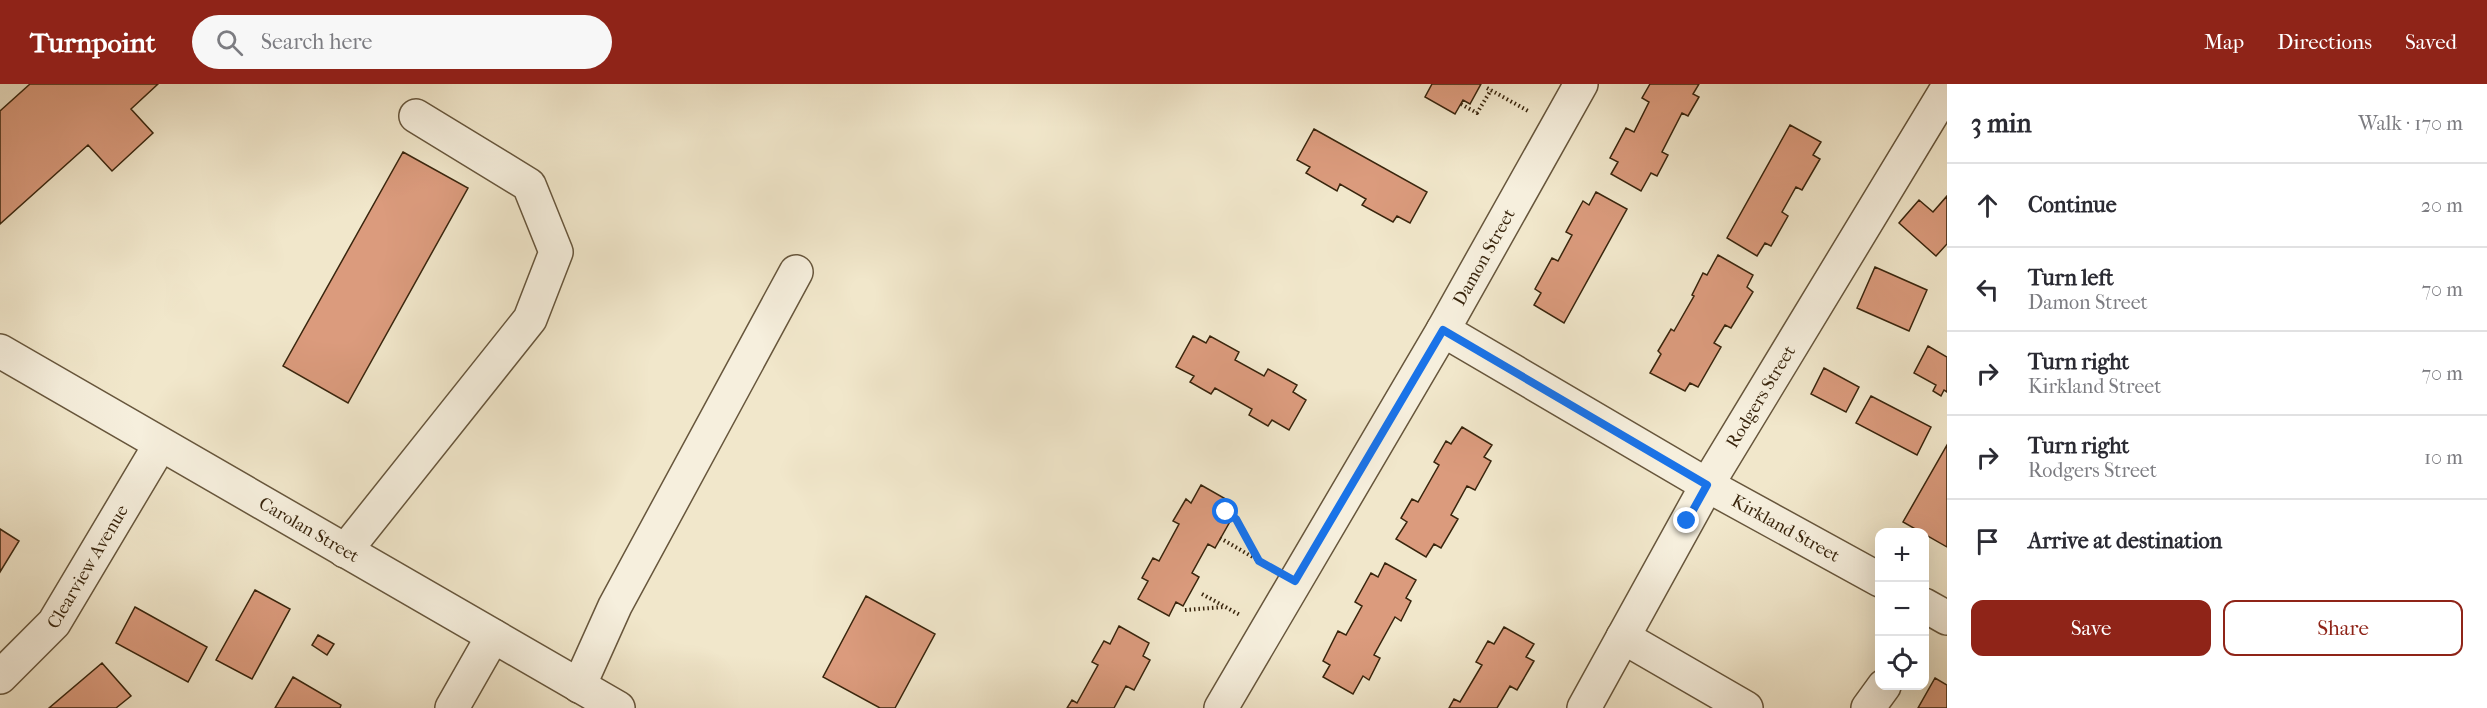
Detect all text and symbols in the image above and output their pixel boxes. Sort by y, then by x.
search box [192,15,612,69]
text: Turnpoint [30,26,156,59]
icon: search [213,26,246,59]
text: Search here [261,29,372,55]
text: Map [2204,30,2244,54]
text: Directions [2277,30,2372,54]
text: Saved [2405,30,2457,54]
text: 3 min [1971,108,2032,139]
text: Walk · 170 m [2358,112,2463,135]
icon: ahead [1971,189,2004,222]
text: Continue [2028,192,2117,218]
text: 20 m [2421,194,2463,217]
street label: Damon Street [1449,205,1520,309]
text: Turn left [2028,265,2114,291]
icon: left [1971,273,2004,306]
text: 70 m [2421,278,2463,301]
text: Damon Street [2028,291,2148,314]
street label: Rodgers Street [1722,341,1800,452]
text: Turn right [2028,349,2129,375]
icon: right [1971,357,2004,390]
text: 70 m [2421,362,2463,385]
text: Kirkland Street [2028,375,2161,398]
text: Turn right [2028,433,2129,459]
icon: right [1971,441,2004,474]
text: 10 m [2424,446,2463,469]
text: Rodgers Street [2028,459,2157,482]
street label: Kirkland Street [1728,491,1844,567]
street label: Carolan Street [255,493,363,567]
route start [1212,498,1238,524]
street label: Clearview Avenue [43,501,133,633]
route end [1673,507,1699,533]
icon: arrive [1971,525,2004,558]
map controls [1875,528,1929,690]
button: + [1875,528,1929,582]
text: Arrive at destination [2028,528,2222,554]
button: − [1875,582,1929,636]
button: Save [1971,600,2211,656]
button: Share [2223,600,2463,656]
button: locate [1875,636,1929,690]

